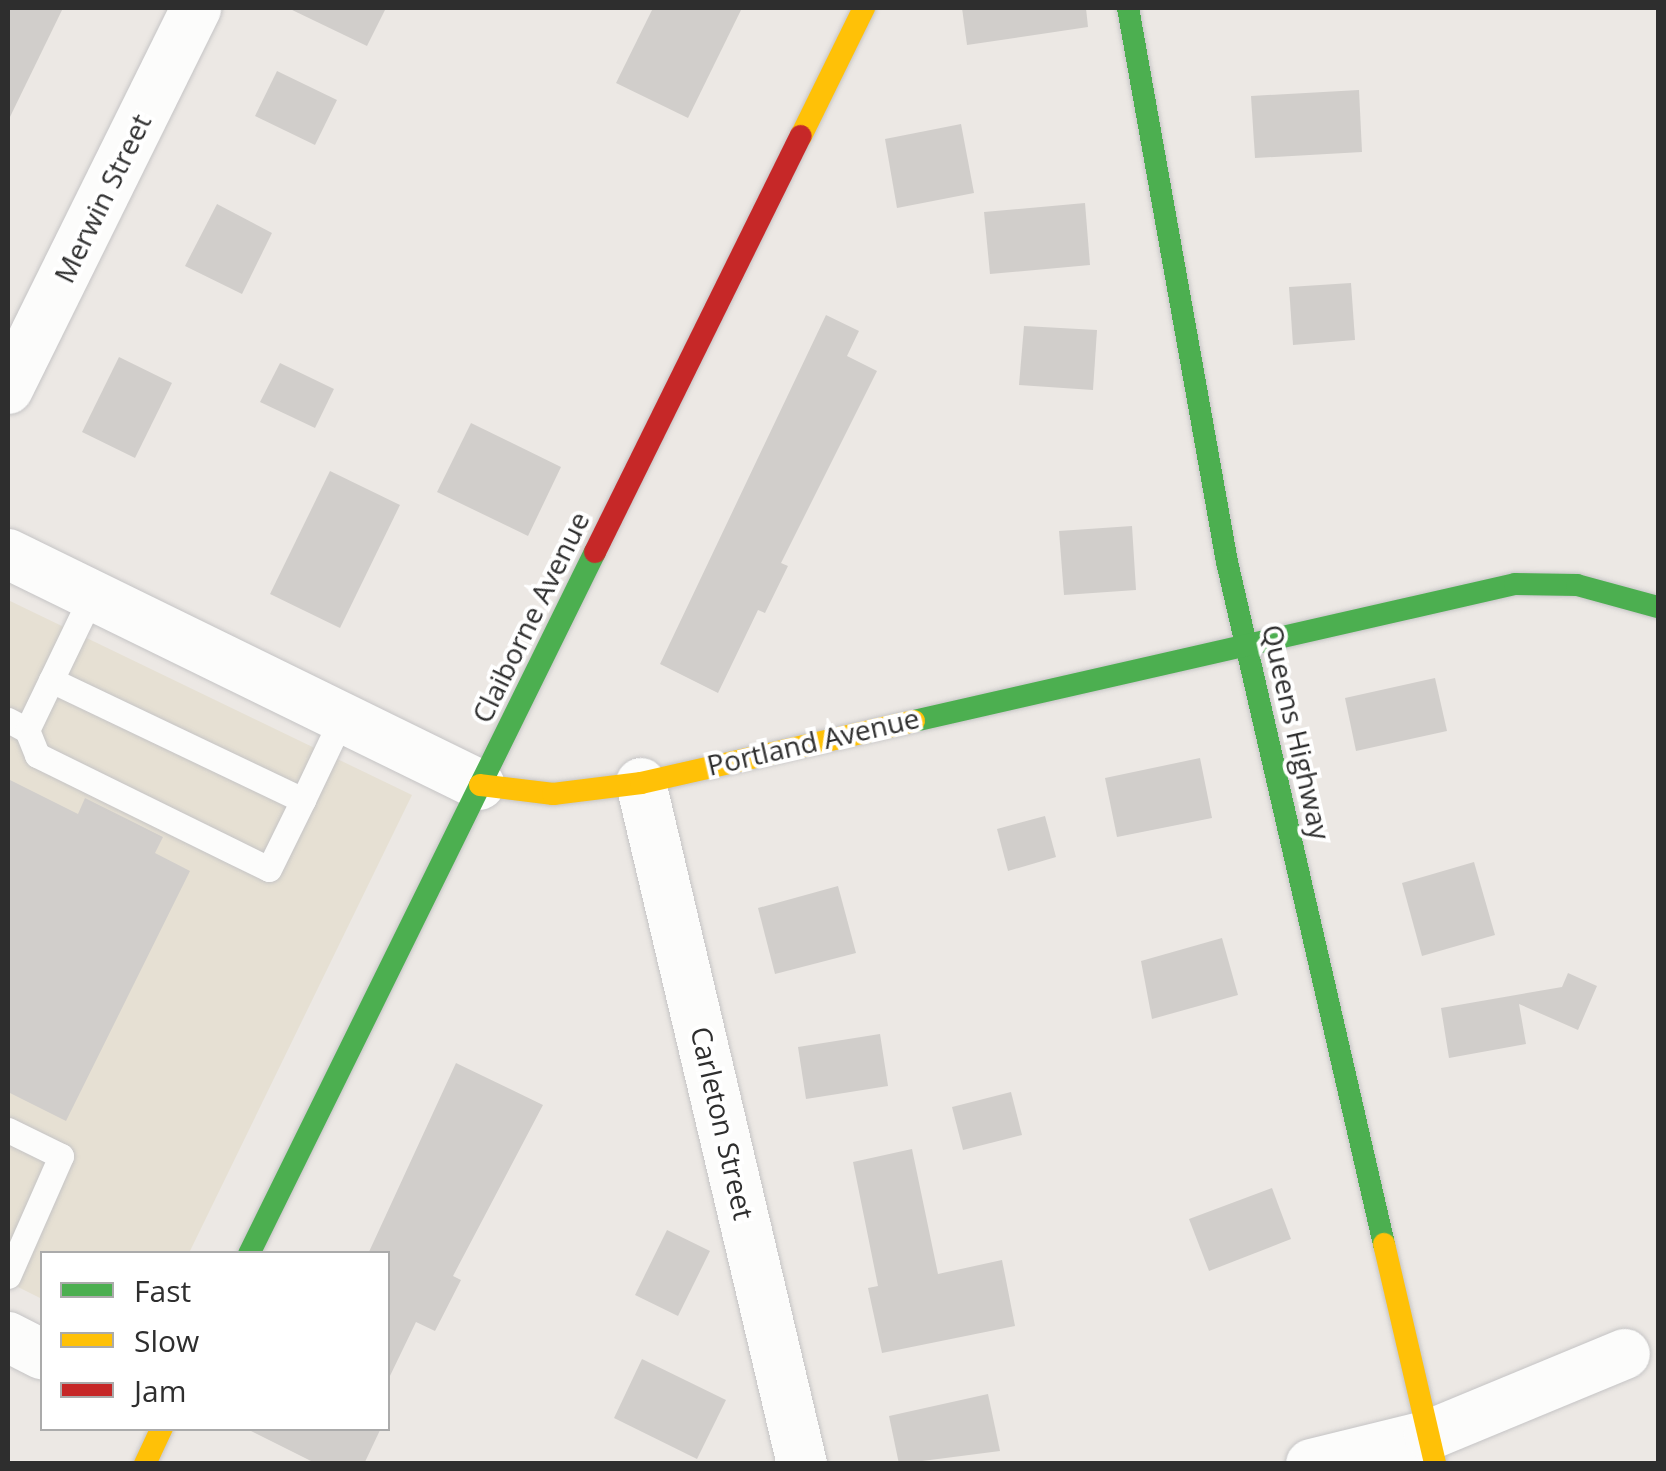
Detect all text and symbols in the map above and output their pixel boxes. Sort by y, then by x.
street label: Merwin Street [47,108,157,288]
street label: Claiborne Avenue [464,506,596,728]
street label: Queens Highway [1256,621,1338,843]
street label: Portland Avenue [704,700,922,782]
street label: Carleton Street [684,1023,762,1223]
legend [40,1251,390,1431]
text: Fast [134,1270,191,1311]
text: Slow [134,1320,199,1361]
text: Jam [134,1370,187,1411]

